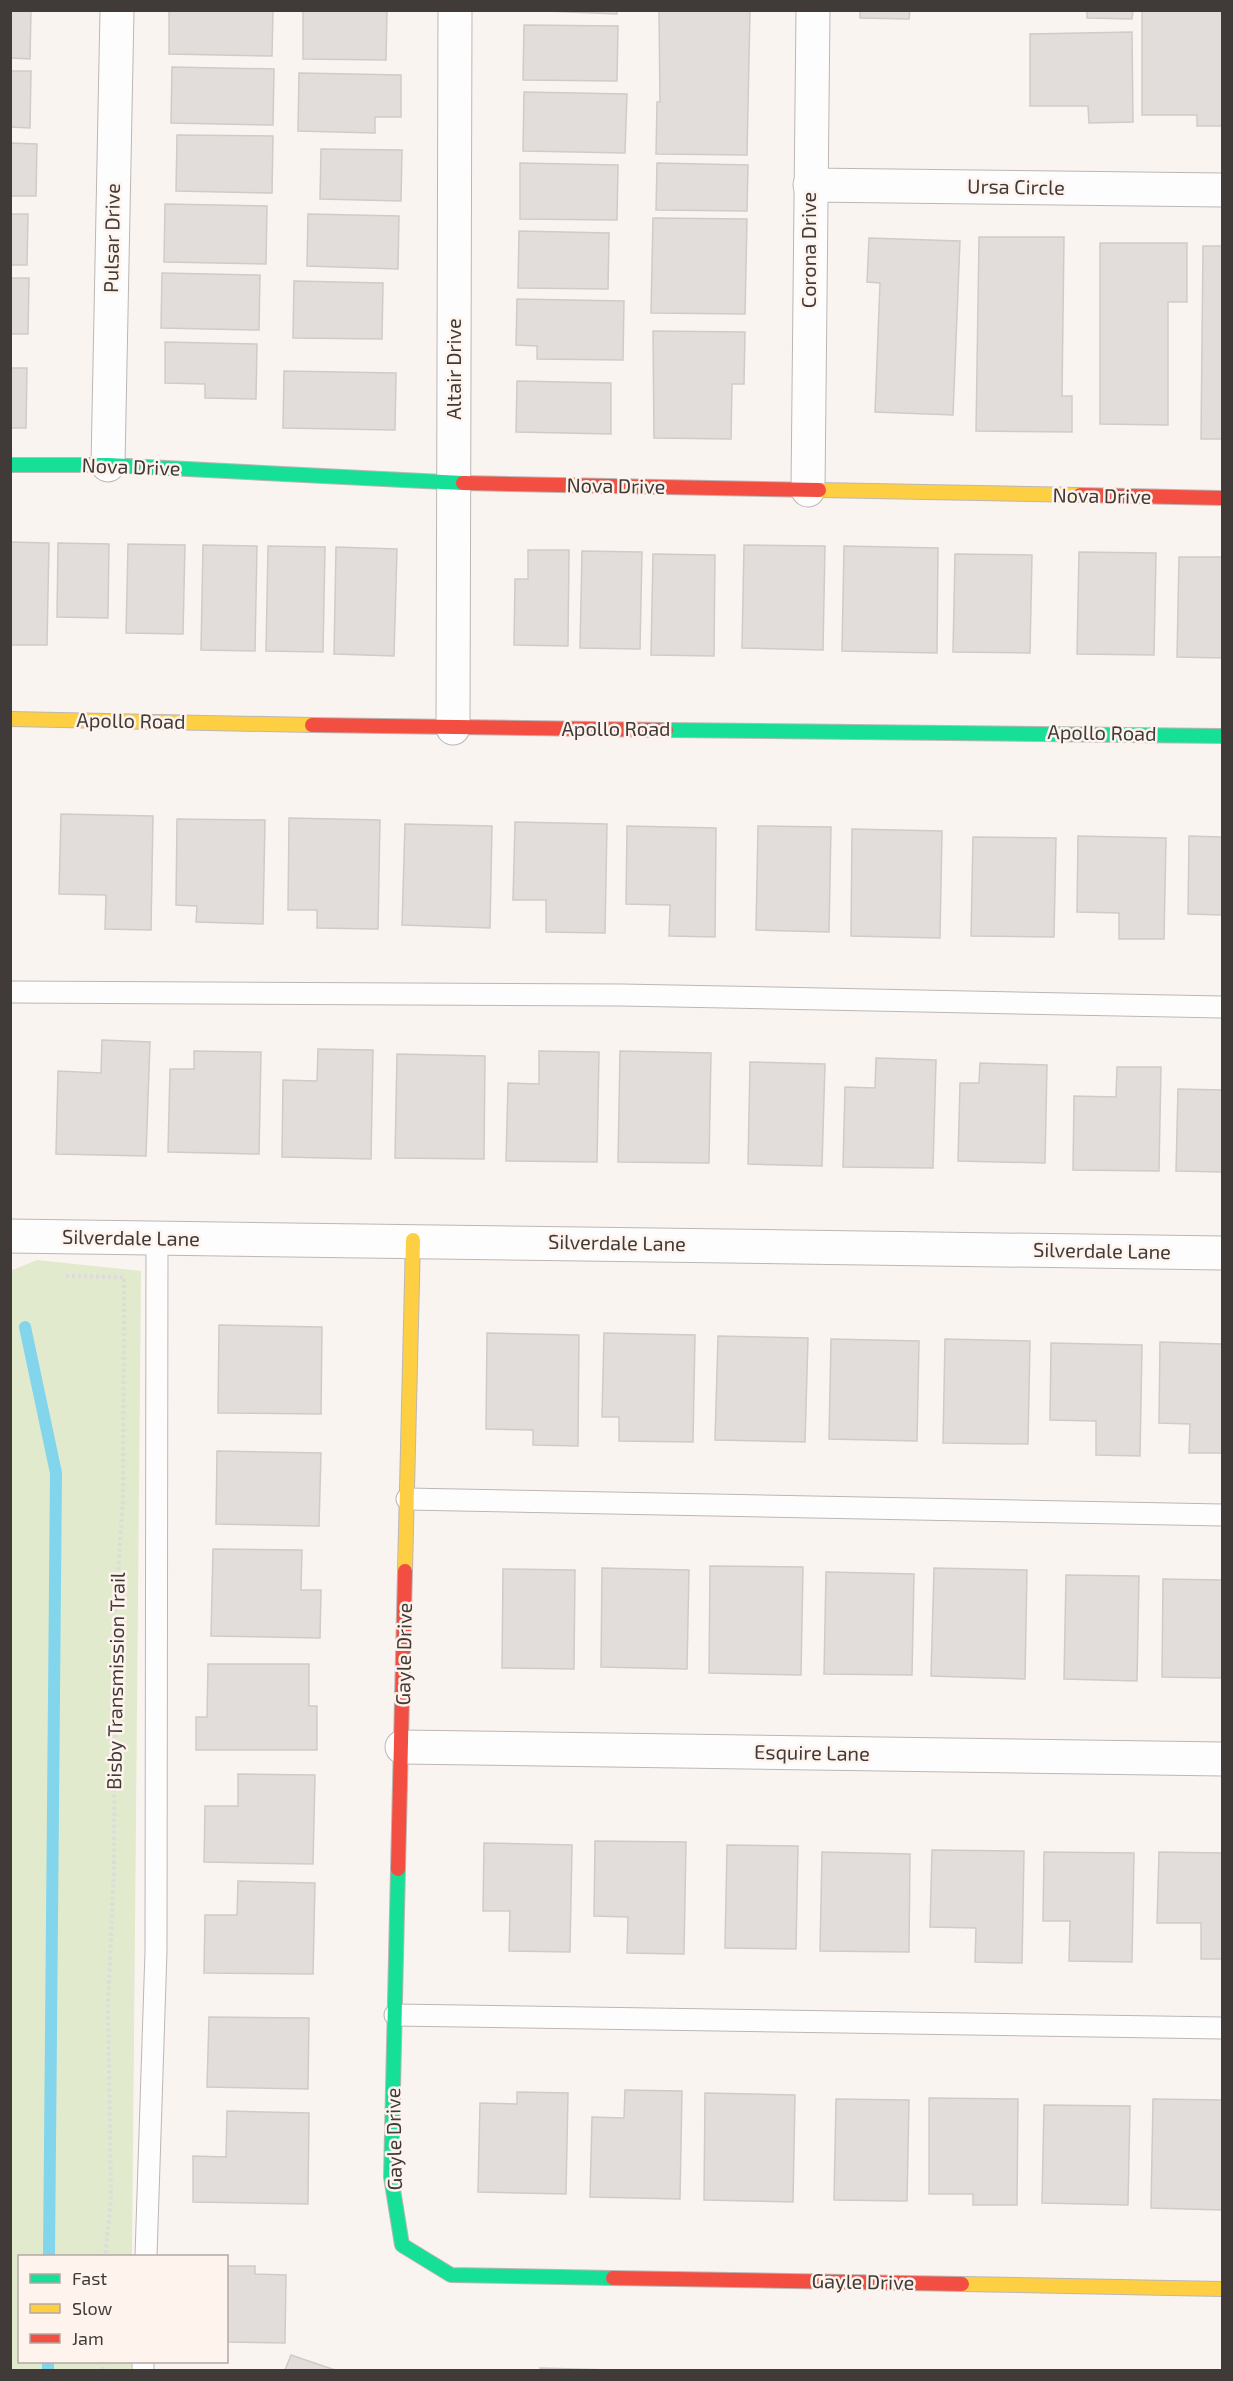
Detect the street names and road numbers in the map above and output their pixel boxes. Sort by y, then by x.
street label: Ursa Circle [967,173,1065,199]
street label: Pulsar Drive [98,183,124,293]
street label: Corona Drive [796,192,820,308]
street label: Altair Drive [441,318,465,420]
street label: Nova Drive [81,452,181,480]
street label: Nova Drive [566,472,666,498]
street label: Nova Drive [1052,482,1152,508]
street label: Apollo Road [76,707,186,733]
street label: Apollo Road [561,716,671,740]
street label: Apollo Road [1047,719,1157,745]
street label: Silverdale Lane [62,1224,200,1250]
street label: Silverdale Lane [548,1229,686,1255]
street label: Silverdale Lane [1033,1237,1171,1263]
street label: Bisby Transmission Trail [101,1572,129,1790]
street label: Gayle Drive [390,1602,416,1706]
street label: Esquire Lane [754,1739,870,1765]
street label: Gayle Drive [380,2087,406,2191]
street label: Gayle Drive [811,2268,915,2294]

